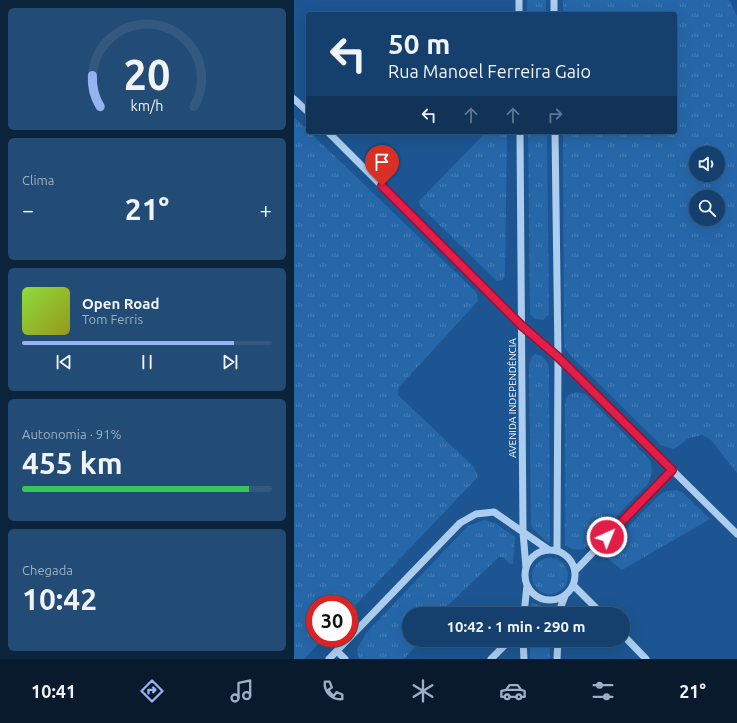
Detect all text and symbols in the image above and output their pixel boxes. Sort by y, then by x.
icon: left [322,28,374,80]
text: 50 m [388,28,450,59]
text: 20 [124,51,170,98]
text: Rua Manoel Ferreira Gaio [388,61,591,81]
text: km/h [131,98,163,114]
icon: left [418,104,440,126]
icon: ahead [460,104,482,126]
icon: ahead [502,104,524,126]
icon: right [544,104,566,126]
pin [365,145,399,186]
map controls [689,146,725,226]
button: sound [689,146,725,182]
icon: arrive [371,151,393,173]
text: Clima [22,173,54,187]
button: search [689,190,725,226]
text: 21° [125,192,169,226]
text: − [22,197,34,222]
text: + [260,197,272,222]
text: Open Road [82,295,159,312]
text: Tom Ferris [82,312,143,326]
street label: AVENIDA INDEPENDÊNCIA [506,338,518,458]
icon: previous [53,351,75,373]
icon: pause [136,351,158,373]
icon: next [219,351,241,373]
text: Autonomia · 91% [22,427,121,441]
text: 455 km [22,446,123,480]
position arrow [586,516,628,558]
text: Chegada [22,563,73,577]
text: 10:42 [22,582,97,616]
speed limit sign: 30 [306,595,358,647]
text: 10:42 · 1 min · 290 m [447,618,585,635]
icon: directions [138,677,166,705]
icon: music [228,677,256,705]
icon: phone [319,677,347,705]
icon: climate [409,677,437,705]
icon: car [499,677,527,705]
icon: filters [589,677,617,705]
text: 10:41 [31,681,76,701]
text: 21° [679,681,706,701]

